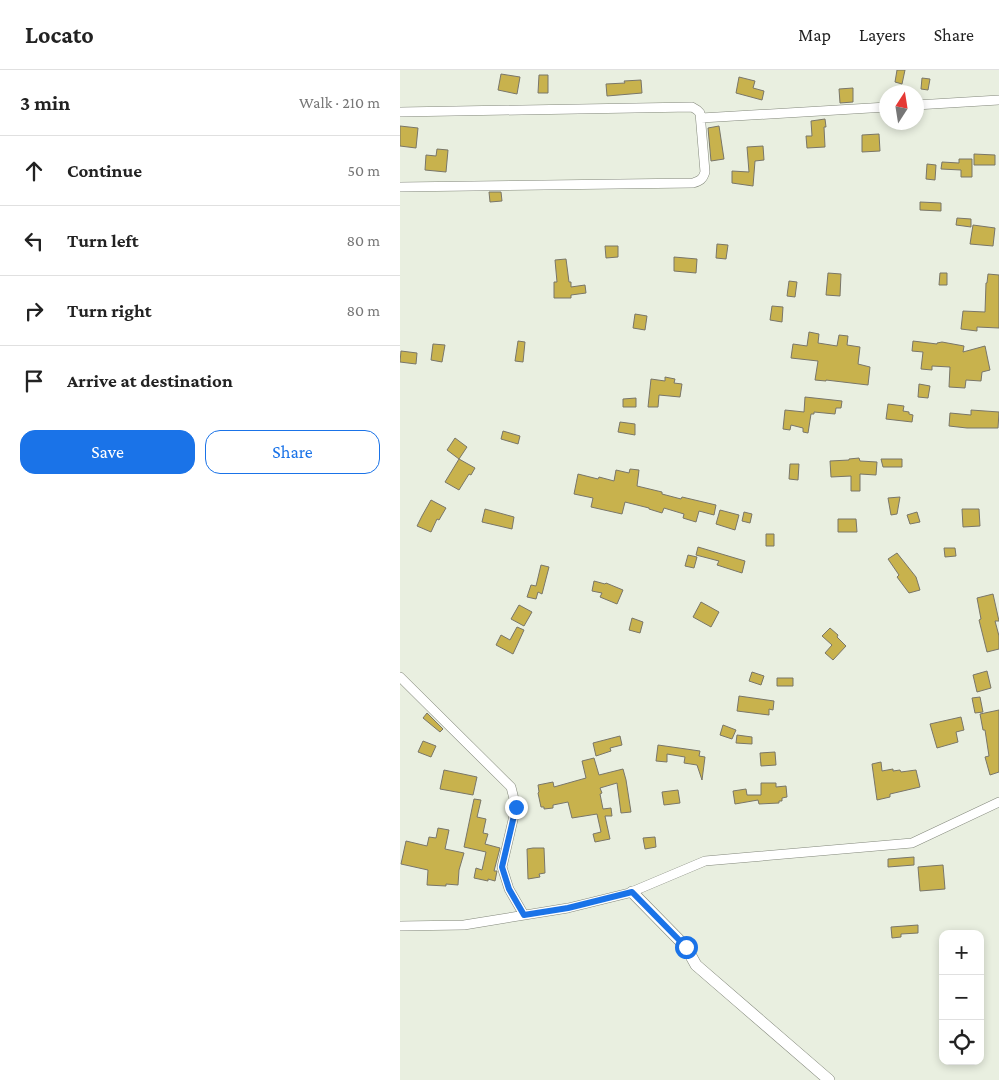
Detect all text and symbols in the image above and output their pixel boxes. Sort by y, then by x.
text: Locato [25,21,94,48]
text: Map [798,25,831,45]
text: Layers [859,25,906,45]
text: Share [934,25,974,45]
north arrow [879,85,924,130]
text: 3 min [20,91,70,115]
text: Walk · 210 m [299,94,380,111]
icon: ahead [20,157,48,185]
text: Continue [67,160,142,181]
text: 50 m [348,162,380,179]
icon: left [20,227,48,255]
text: Turn left [67,230,139,251]
text: 80 m [346,232,380,249]
icon: right [20,297,48,325]
text: Turn right [67,300,152,321]
text: 80 m [346,302,380,319]
icon: arrive [20,367,48,395]
text: Arrive at destination [67,370,233,391]
button: Save [20,430,195,474]
button: Share [205,430,380,474]
route end [505,796,528,819]
map controls [939,930,984,1065]
button: + [939,930,984,975]
route start [675,936,698,959]
button: − [939,975,984,1020]
button: locate [939,1020,984,1065]

